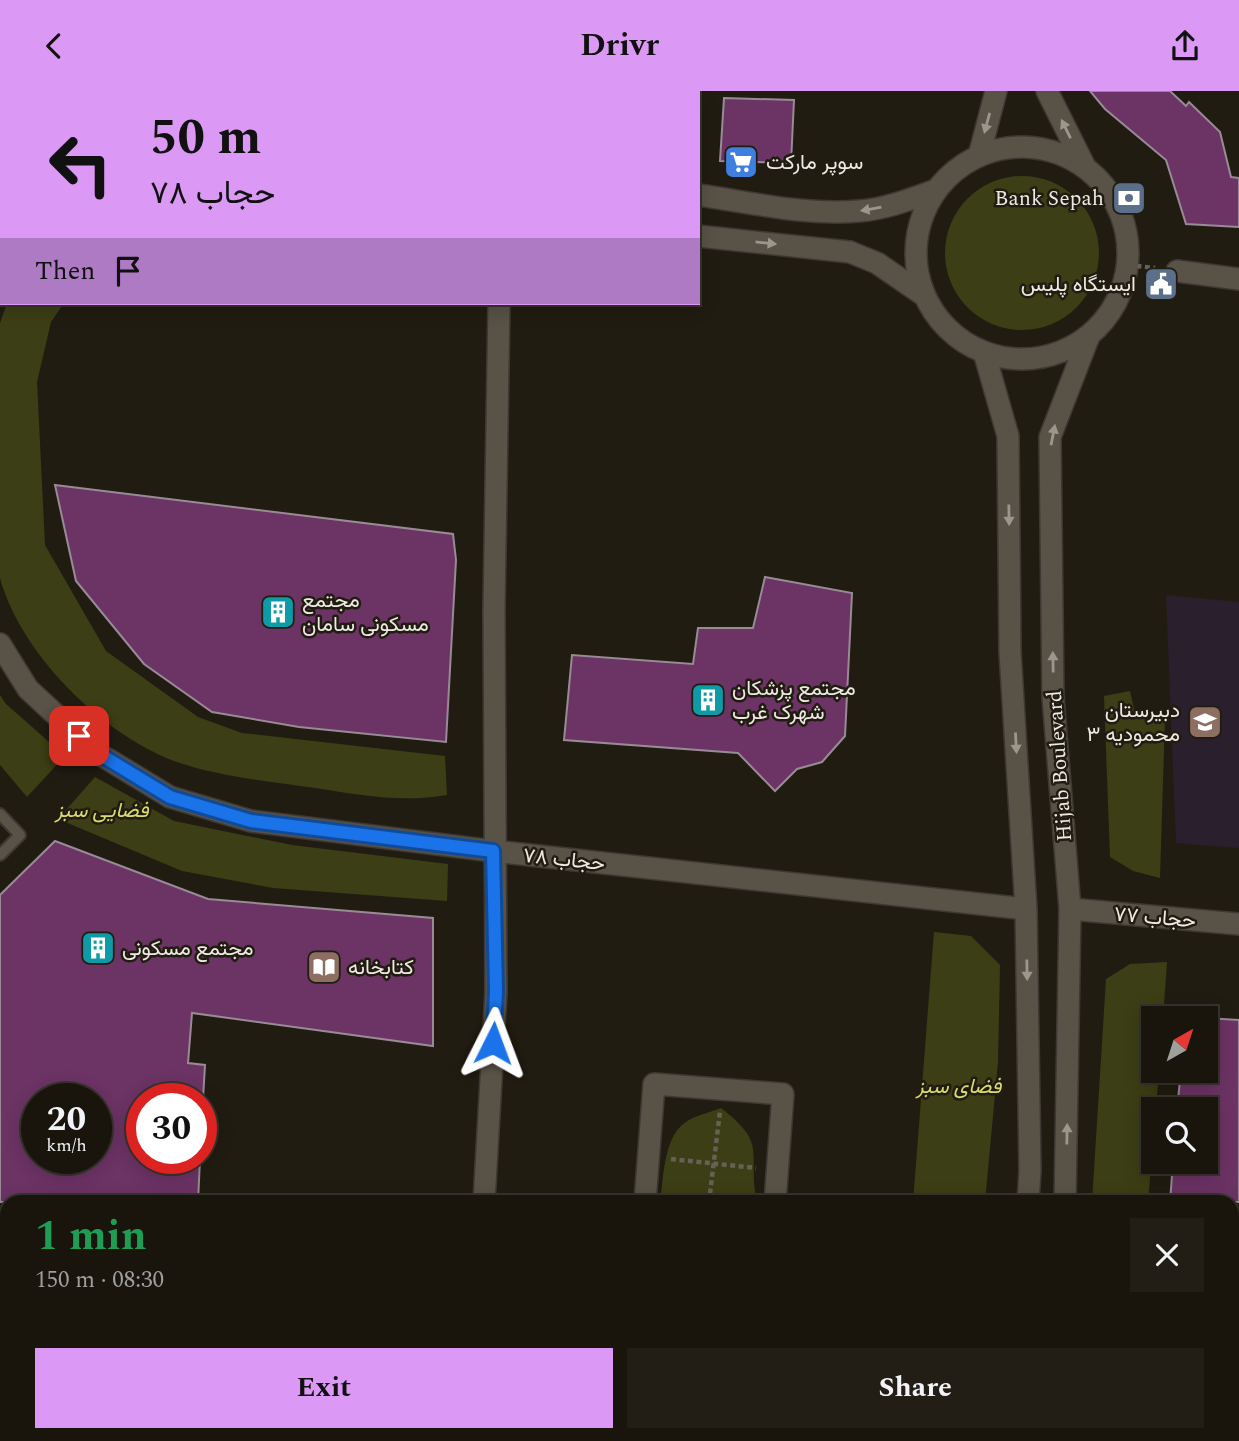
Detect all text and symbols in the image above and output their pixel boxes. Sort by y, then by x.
text: Drivr [580,21,659,70]
icon: back [35,27,73,65]
icon: share [1166,27,1204,65]
text: 50 m [150,101,261,176]
one-way arrow [982,113,992,134]
icon: left [35,119,126,210]
one-way arrow [1060,119,1071,139]
supermarket icon: سوپر مارکت [722,143,760,181]
place label: سوپر مارکت [766,147,863,179]
text: حجاب ۷۸ [150,169,275,218]
bank icon: Bank Sepah [1110,179,1148,217]
place label: Bank Sepah [995,183,1104,215]
one-way arrow [860,204,882,215]
one-way arrow [755,238,777,249]
text: Then [35,251,95,291]
icon: arrive [109,252,147,290]
public building icon: ایستگاه پلیس [1142,265,1180,303]
place label: ایستگاه پلیس [1021,269,1136,301]
one-way arrow [1047,424,1058,446]
one-way arrow [1003,504,1015,526]
place label: مجتمع مسکونی سامان [302,585,429,641]
building icon: مجتمع مسکونی سامان [259,593,297,631]
one-way arrow [1047,651,1058,673]
place label: مجتمع پزشکان شهرک غرب [732,673,856,729]
building icon: مجتمع پزشکان شهرک غرب [689,681,727,719]
street label: Hijab Boulevard [1039,689,1081,842]
place label: دبیرستان محمودیه ۳ [1087,695,1180,751]
school or university icon: دبیرستان محمودیه ۳ [1186,703,1224,741]
pin [49,706,109,766]
icon: arrive [60,717,98,755]
one-way arrow [1011,732,1022,754]
park label: فضایی سبز [53,795,150,827]
street label: حجاب ۷۸ [521,840,606,880]
street label: حجاب ۷۷ [1113,898,1197,938]
building icon: مجتمع مسکونی [79,929,117,967]
place label: مجتمع مسکونی [122,933,254,965]
library icon: کتابخانه [305,948,343,986]
place label: کتابخانه [348,952,414,984]
one-way arrow [1021,959,1033,981]
position arrow [456,1006,530,1080]
north arrow [1141,1006,1218,1083]
map controls [1141,1006,1218,1174]
park label: فضای سبز [915,1071,1003,1103]
speed limit sign: 30 [126,1083,217,1174]
text: 20 [47,1093,86,1146]
button: search [1141,1097,1218,1174]
one-way arrow [1062,1123,1073,1145]
text: km/h [46,1132,87,1159]
text: 1 min [35,1205,147,1268]
button: close [1130,1218,1204,1292]
text: 150 m · 08:30 [35,1263,164,1298]
button: Exit [35,1348,613,1428]
button: Share [627,1348,1204,1428]

